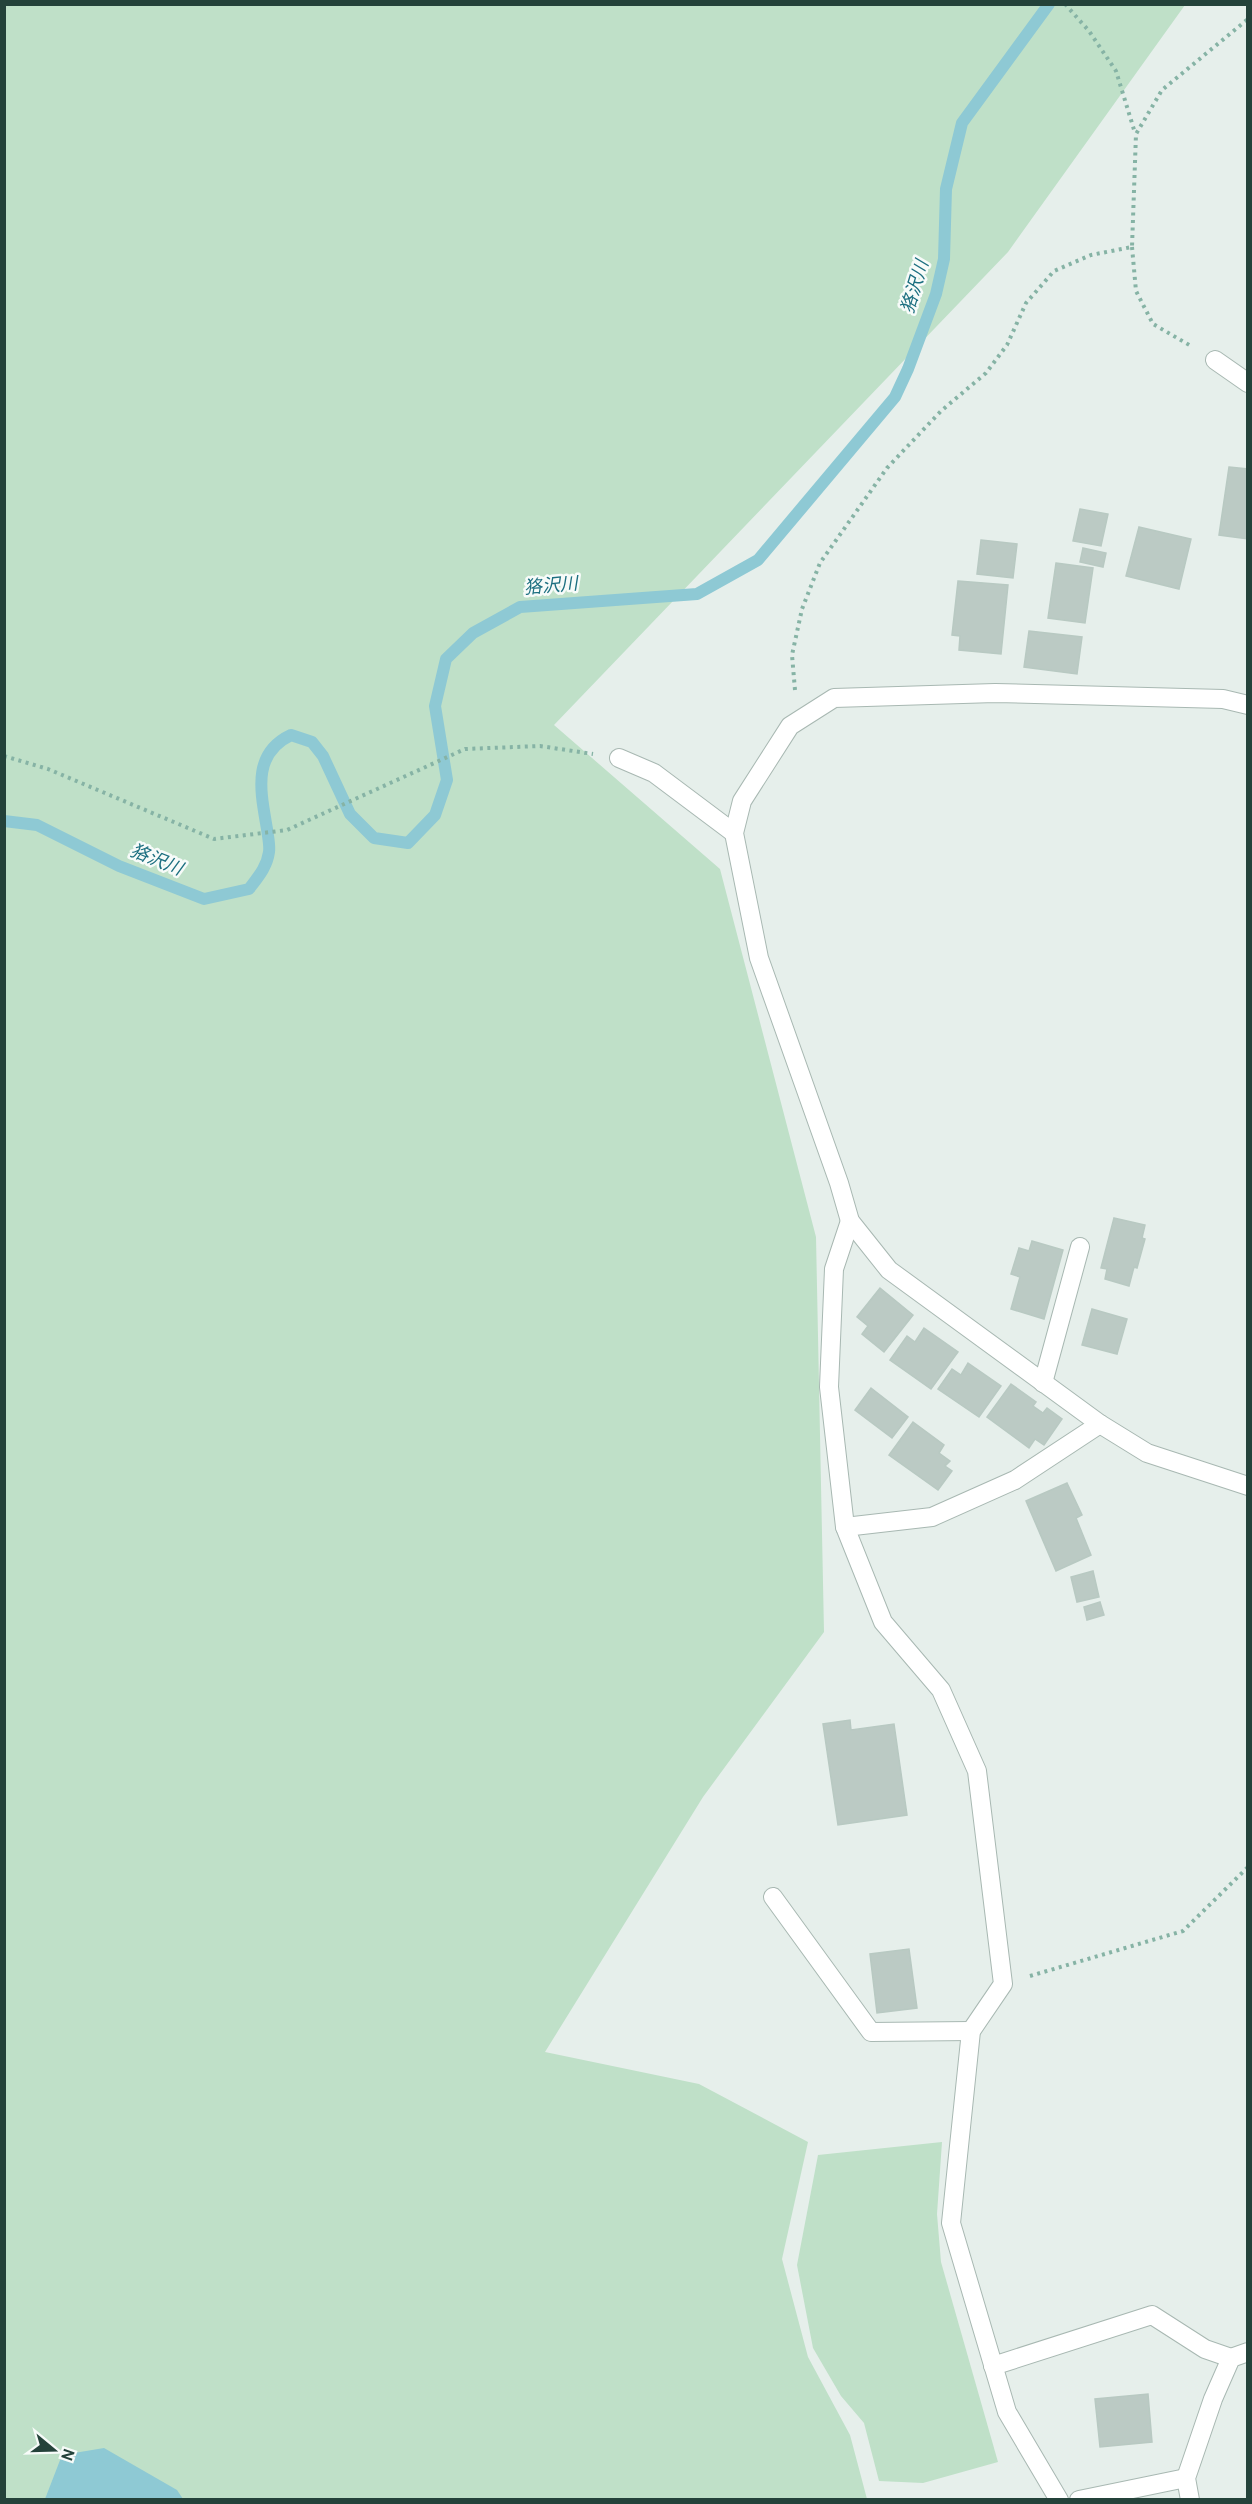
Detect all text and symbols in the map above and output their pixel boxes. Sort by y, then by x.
water label: 狢沢川 [897,256,935,316]
water label: 狢沢川 [523,573,581,601]
water label: 狢沢川 [127,840,187,883]
north arrow [24,2420,84,2480]
text: N [55,2446,78,2463]

